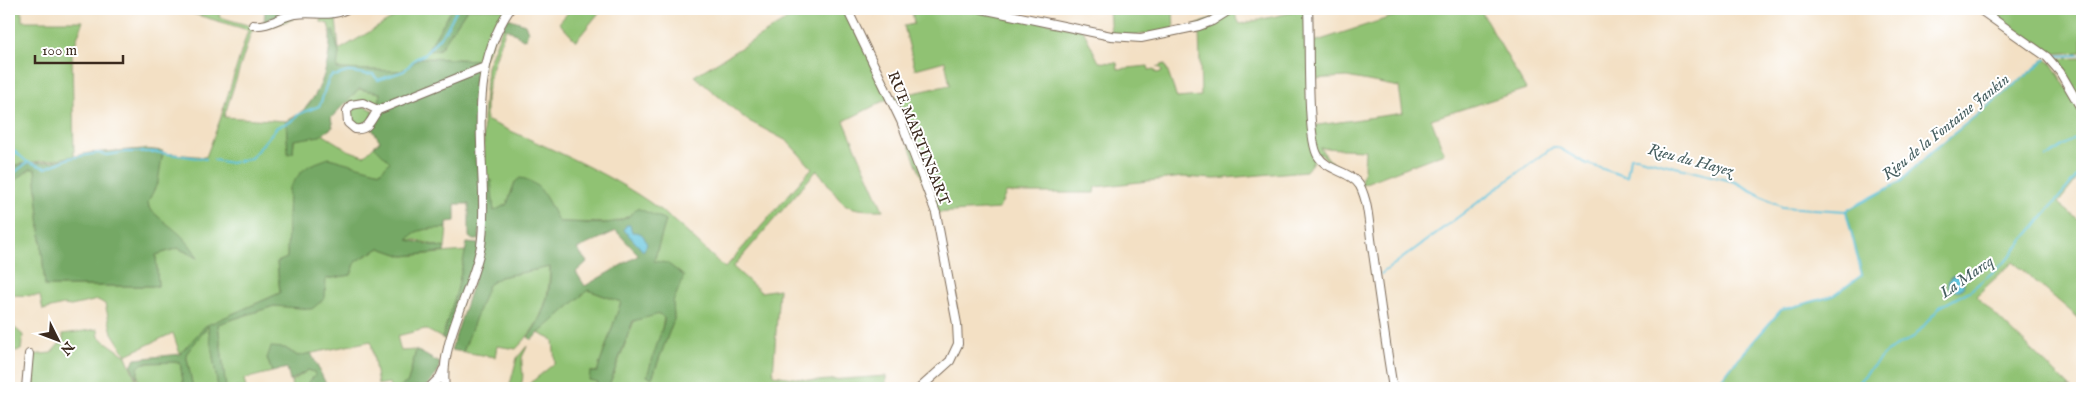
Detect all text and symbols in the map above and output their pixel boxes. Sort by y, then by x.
scale bar [35,32,122,64]
text: 100 m [42,41,78,60]
street label: RUE MARTINSART [883,68,954,208]
water label: Rieu de la Fontaine Jankin [1878,70,2014,185]
water label: Rieu du Hayez [1646,140,1737,182]
water label: La Marcq [1936,252,1998,304]
north arrow [32,314,82,364]
text: N [56,337,78,359]

